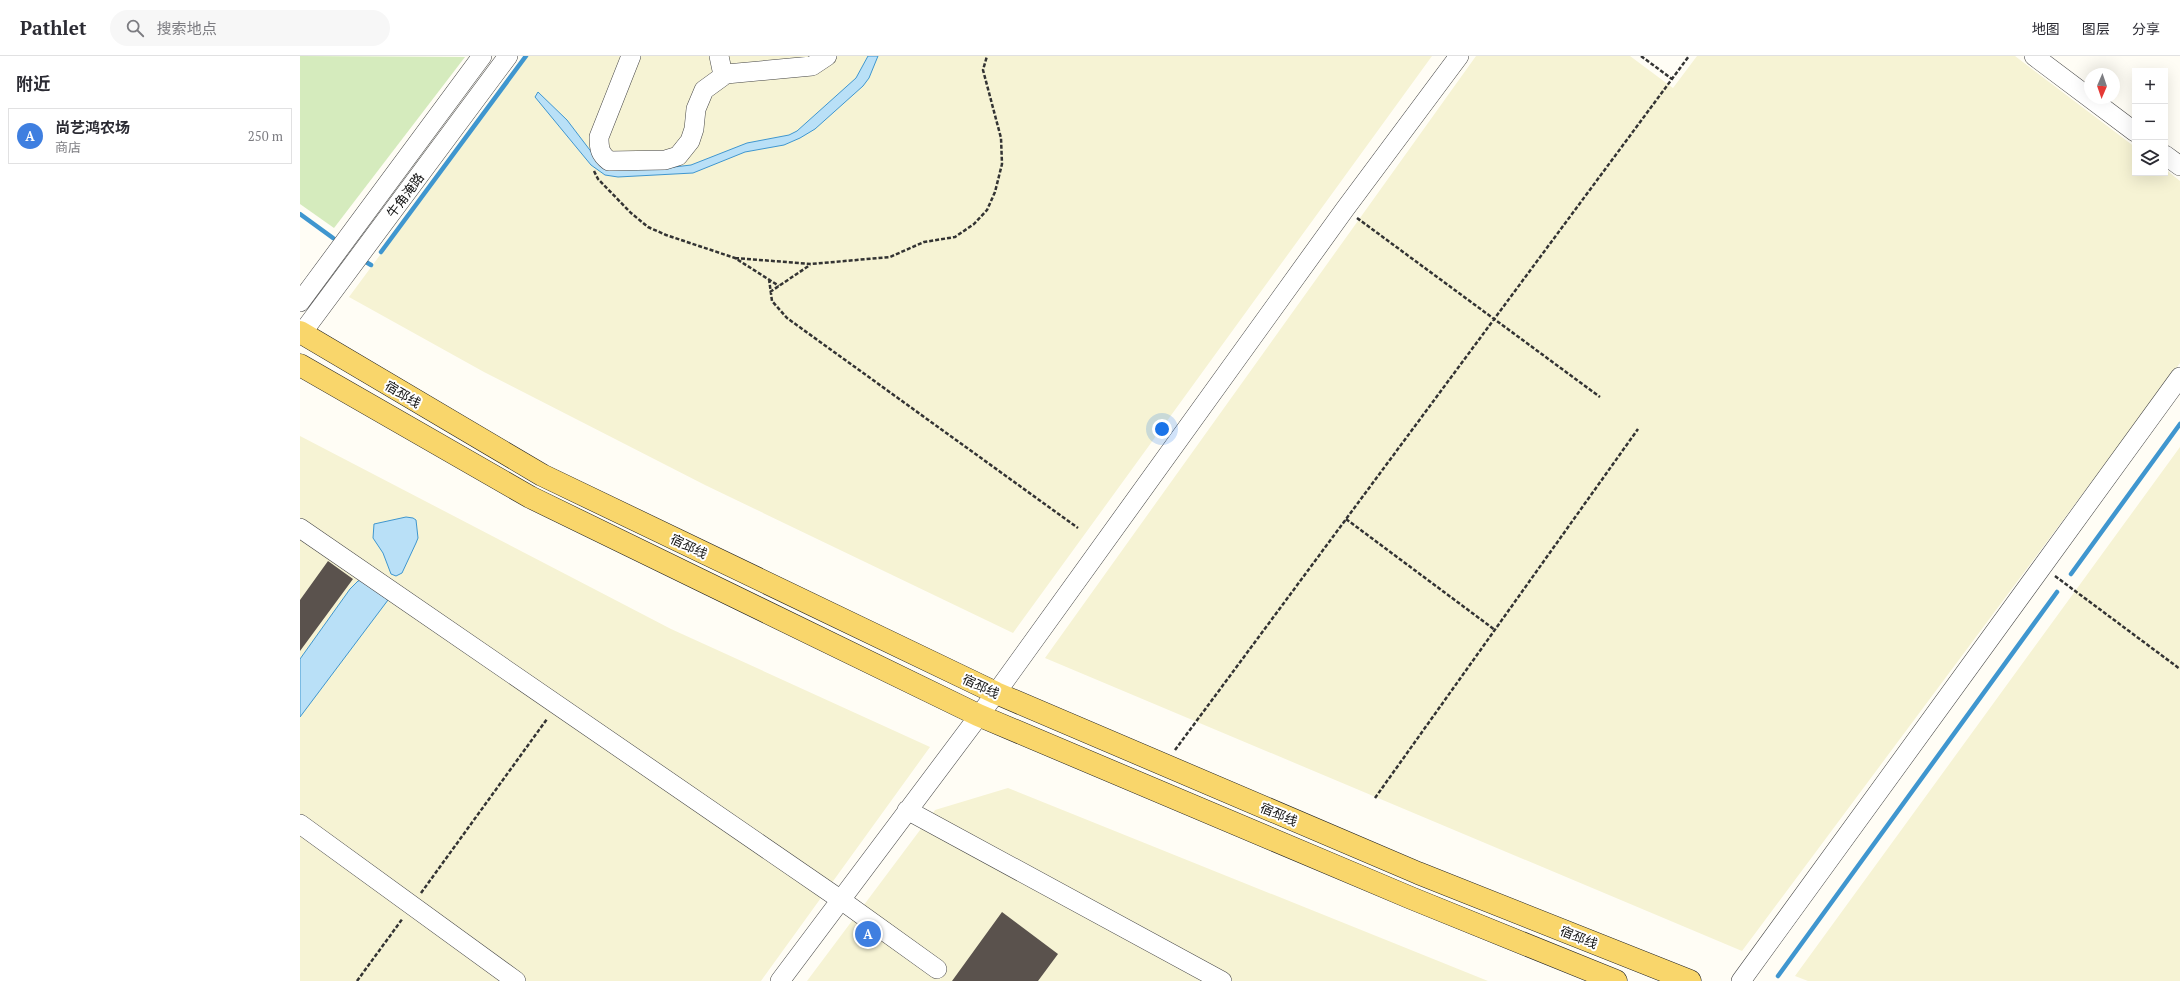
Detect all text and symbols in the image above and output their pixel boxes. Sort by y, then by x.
search box [110,10,390,46]
text: Pathlet [20,15,86,40]
icon: search [124,17,146,39]
text: 搜索地点 [156,18,216,38]
text: 地图 [2032,19,2060,38]
text: 图层 [2082,19,2110,38]
text: 分享 [2132,19,2160,38]
north arrow [2084,68,2120,104]
map controls [2132,68,2168,176]
button: + [2132,68,2168,104]
text: 附近 [16,72,50,95]
button: − [2132,104,2168,140]
text: 尚艺鸿农场 [55,117,130,137]
text: A [25,127,35,145]
text: 250 m [248,127,283,145]
text: 商店 [55,138,81,156]
button: layers [2132,140,2168,176]
street label: 牛角淹路 [382,169,428,221]
street label: 宿邳线 [382,376,424,412]
your location [1152,419,1172,439]
street label: 宿邳线 [668,529,710,563]
street label: 宿邳线 [960,670,1002,702]
street label: 宿邳线 [1258,798,1300,830]
pin: A [855,919,881,949]
street label: 宿邳线 [1558,921,1600,953]

